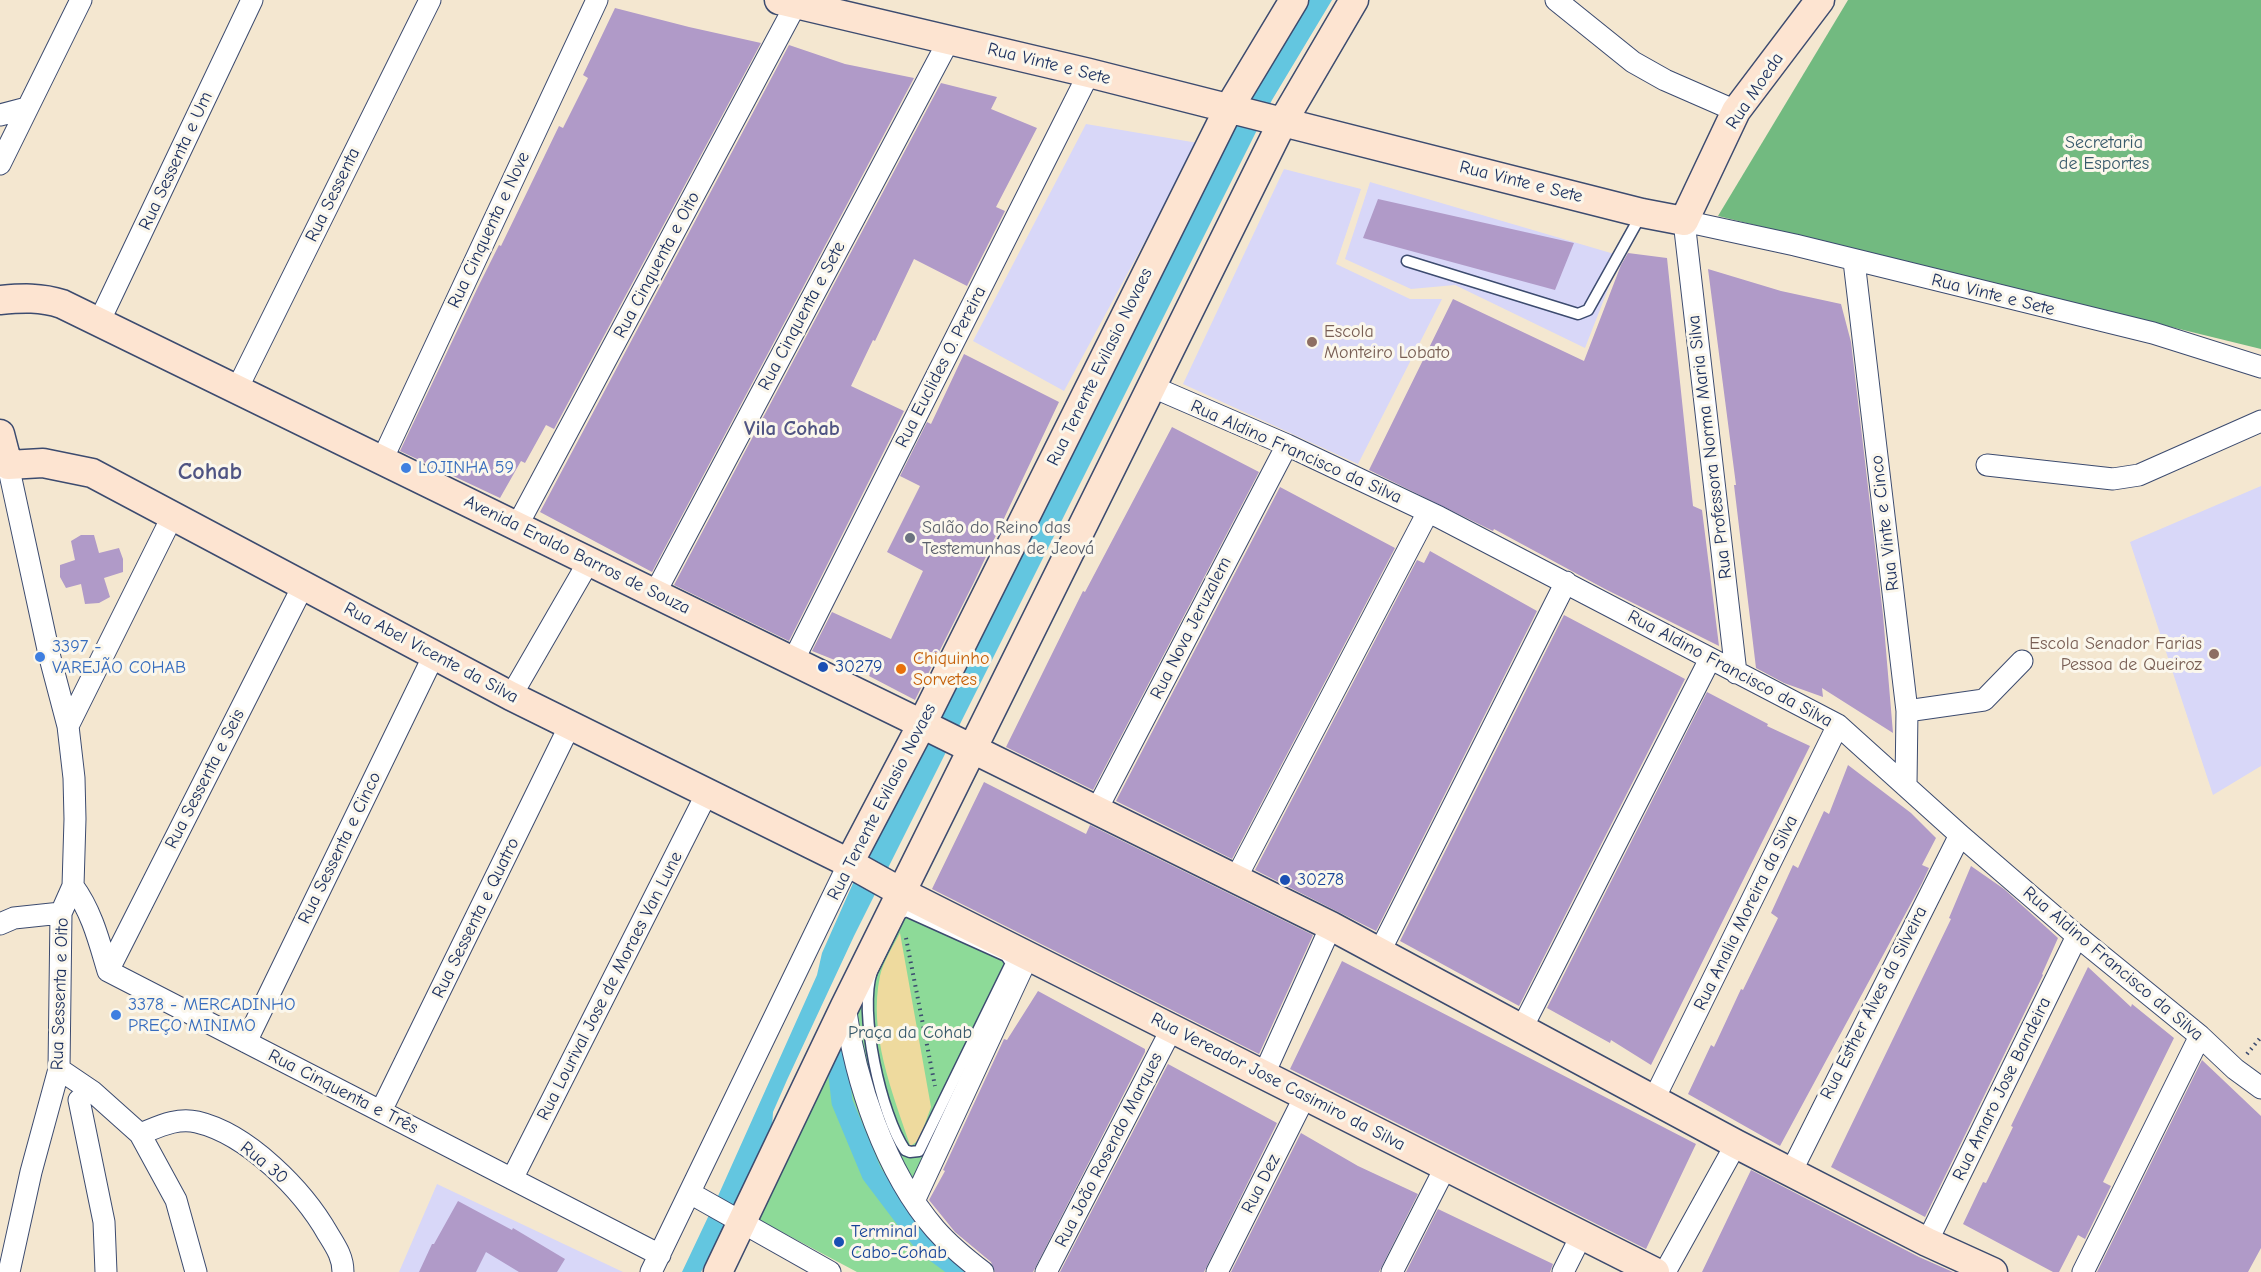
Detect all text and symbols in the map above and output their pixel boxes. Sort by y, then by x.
street label: Rua Vinte e Sete [985,38,1113,90]
street label: Rua Moeda [1722,49,1788,133]
street label: Rua Sessenta e Um [134,88,218,234]
park label: Secretaria de Esportes [2059,132,2149,174]
street label: Rua Sessenta [301,144,365,246]
street label: Rua Cinquenta e Nove [443,148,535,312]
street label: Rua Vinte e Sete [1457,156,1585,208]
street label: Rua Cinquenta e Oito [609,188,705,342]
street label: Rua Cinquenta e Sete [754,238,850,394]
street label: Rua Tenente Evilasio Novaes [1043,264,1157,470]
street label: Rua Vinte e Sete [1929,269,2057,321]
street label: Rua Euclides O. Pereira [891,283,991,451]
street label: Rua Professora Norma Maria Silva [1683,314,1737,580]
place label: Escola Monteiro Lobato [1324,321,1450,364]
marker: Escola Monteiro Lobato [1305,335,1319,349]
street label: Rua Aldino Francisco da Silva [1187,396,1405,508]
district label: Vila Cohab [744,416,840,442]
street label: Rua Vinte e Cinco [1866,454,1904,592]
place label: LOJINHA 59 [418,457,514,479]
district label: Cohab [178,458,242,486]
marker: LOJINHA 59 [399,461,413,475]
street label: Avenida Eraldo Barros de Souza [460,491,694,619]
place label: Salão do Reino das Testemunhas de Jeová [922,517,1094,560]
marker: Salão do Reino das Testemunhas de Jeová [903,531,917,545]
street label: Rua Nova Jeruzalem [1146,553,1236,703]
street label: Rua Abel Vicente da Silva [340,598,522,708]
street label: Rua Aldino Francisco da Silva [1624,606,1836,732]
place label: Escola Senador Farias Pessoa de Queiroz [2029,633,2202,676]
place label: 3397 - VAREJÃO COHAB [52,636,186,678]
marker: Escola Senador Farias Pessoa de Queiroz [2207,647,2221,661]
place label: Chiquinho Sorvetes [913,648,989,690]
marker: 3397 - VAREJÃO COHAB [33,650,47,664]
place label: 30279 [835,656,882,678]
marker: 30279 [816,660,830,674]
marker: Chiquinho Sorvetes [894,662,908,676]
street label: Rua Tenente Evilasio Novaes [823,700,941,904]
street label: Rua Sessenta e Seis [161,706,249,852]
street label: Rua Sessenta e Cinco [294,769,386,927]
street label: Rua Analia Moreira da Silva [1689,812,1803,1014]
street label: Rua Sessenta e Quatro [428,834,524,1002]
street label: Rua Lourival Jose de Moraes Van Lune [533,848,687,1124]
place label: 30278 [1297,869,1344,891]
marker: 30278 [1278,873,1292,887]
street label: Rua Aldino Francisco da Silva [2018,882,2208,1046]
street label: Rua Esther Alves da Silveira [1816,903,1932,1103]
street label: Rua Sessenta e Oito [47,917,73,1071]
place label: 3378 - MERCADINHO PREÇO MINIMO [128,994,296,1036]
street label: Rua Amaro Jose Bandeira [1948,994,2056,1184]
marker: 3378 - MERCADINHO PREÇO MINIMO [109,1008,123,1022]
street label: Rua Vereador Jose Casimiro da Silva [1147,1008,1409,1156]
park label: Praça da Cohab [848,1022,972,1044]
street label: Rua Cinquenta e Três [264,1045,422,1139]
street label: Rua João Rosendo Marques [1050,1049,1168,1251]
street label: Rua 30 [236,1137,292,1189]
street label: Rua Dez [1237,1151,1285,1217]
place label: Terminal Cabo-Cohab [851,1221,947,1264]
marker: Terminal Cabo-Cohab [832,1235,846,1249]

